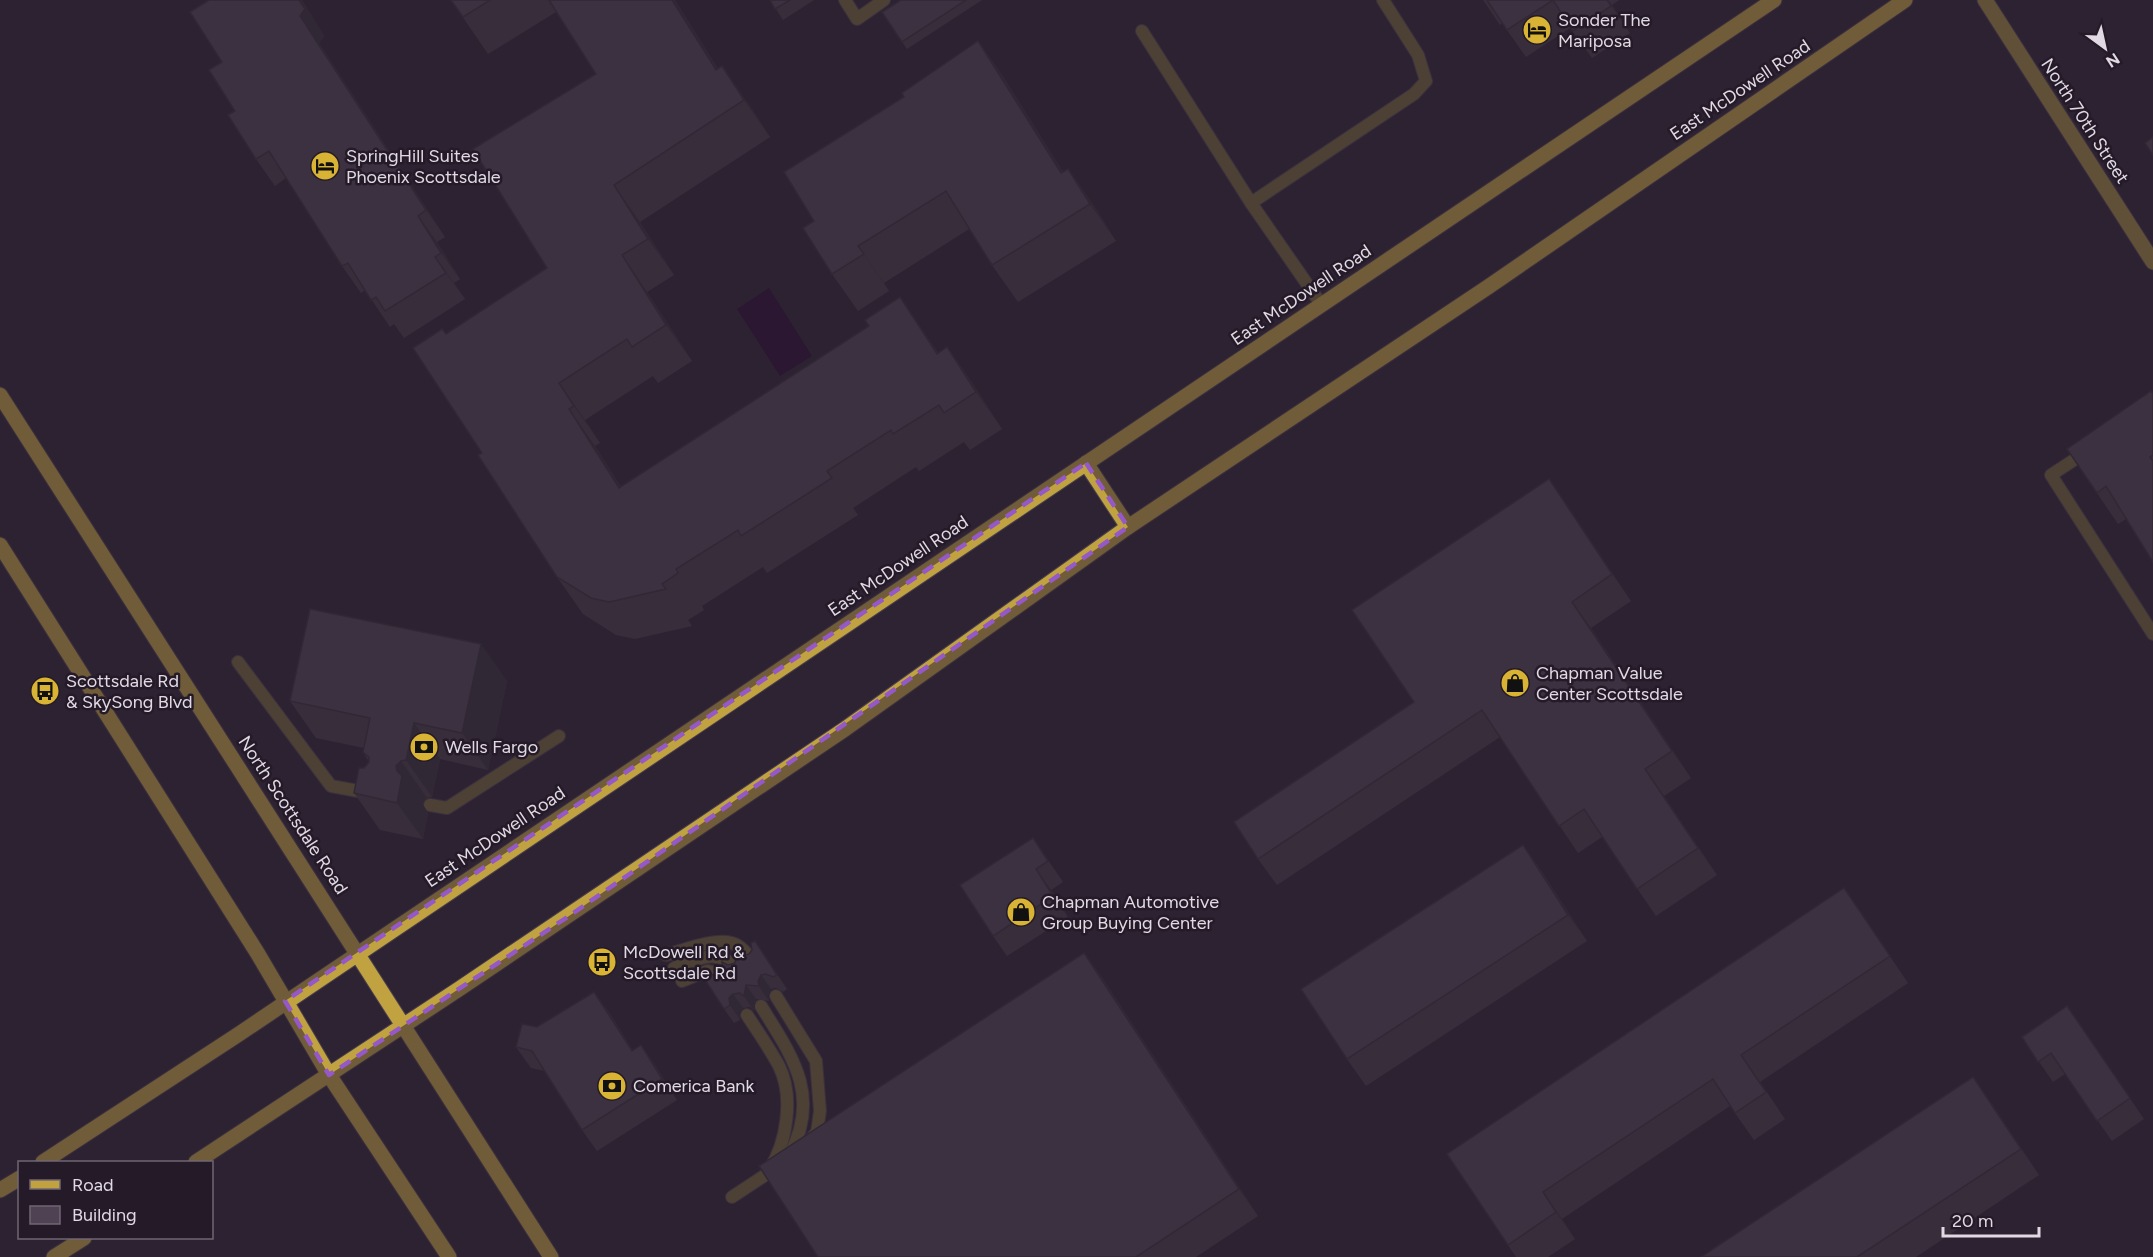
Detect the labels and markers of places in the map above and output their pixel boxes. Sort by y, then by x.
place label: Sonder The Mariposa [1558,9,1650,52]
hotel icon: Sonder The Mariposa [1521,14,1553,46]
place label: SpringHill Suites Phoenix Scottsdale [346,145,501,188]
hotel icon: SpringHill Suites Phoenix Scottsdale [309,150,341,182]
place label: Chapman Value Center Scottsdale [1536,662,1683,705]
shop icon: Chapman Value Center Scottsdale [1499,667,1531,699]
place label: Scottsdale Rd & SkySong Blvd [66,670,193,713]
bus stop icon: Scottsdale Rd & SkySong Blvd [29,675,61,707]
bank icon: Wells Fargo [408,731,440,763]
place label: Wells Fargo [445,736,538,758]
place label: Chapman Automotive Group Buying Center [1042,891,1219,934]
shop icon: Chapman Automotive Group Buying Center [1005,896,1037,928]
place label: McDowell Rd & Scottsdale Rd [623,941,745,984]
bus stop icon: McDowell Rd & Scottsdale Rd [586,946,618,978]
bank icon: Comerica Bank [596,1070,628,1102]
place label: Comerica Bank [633,1075,754,1097]

